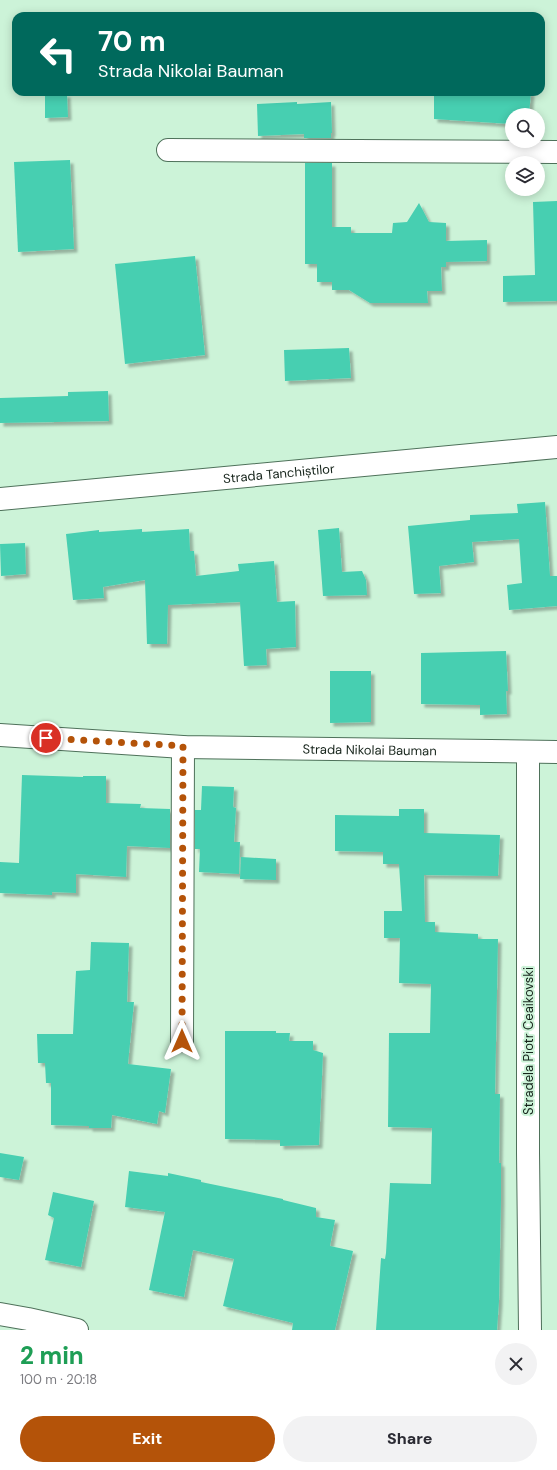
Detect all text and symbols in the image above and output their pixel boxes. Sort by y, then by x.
text: 70 m [98,23,166,60]
icon: left [32,28,84,80]
text: Strada Nikolai Bauman [98,59,284,83]
map controls [505,108,545,196]
button: search [505,108,545,148]
button: layers [505,156,545,196]
street label: Strada Tanchiștilor [222,460,336,487]
pin [29,721,63,755]
icon: arrive [35,727,57,749]
street label: Strada Nikolai Bauman [302,741,437,759]
street label: Stradela Piotr Ceaikovski [520,967,537,1115]
position arrow [161,1020,203,1062]
text: 2 min [20,1340,84,1371]
button: close [495,1343,537,1385]
text: 100 m · 20:18 [20,1371,97,1388]
button: Exit [20,1416,275,1462]
button: Share [283,1416,537,1462]

